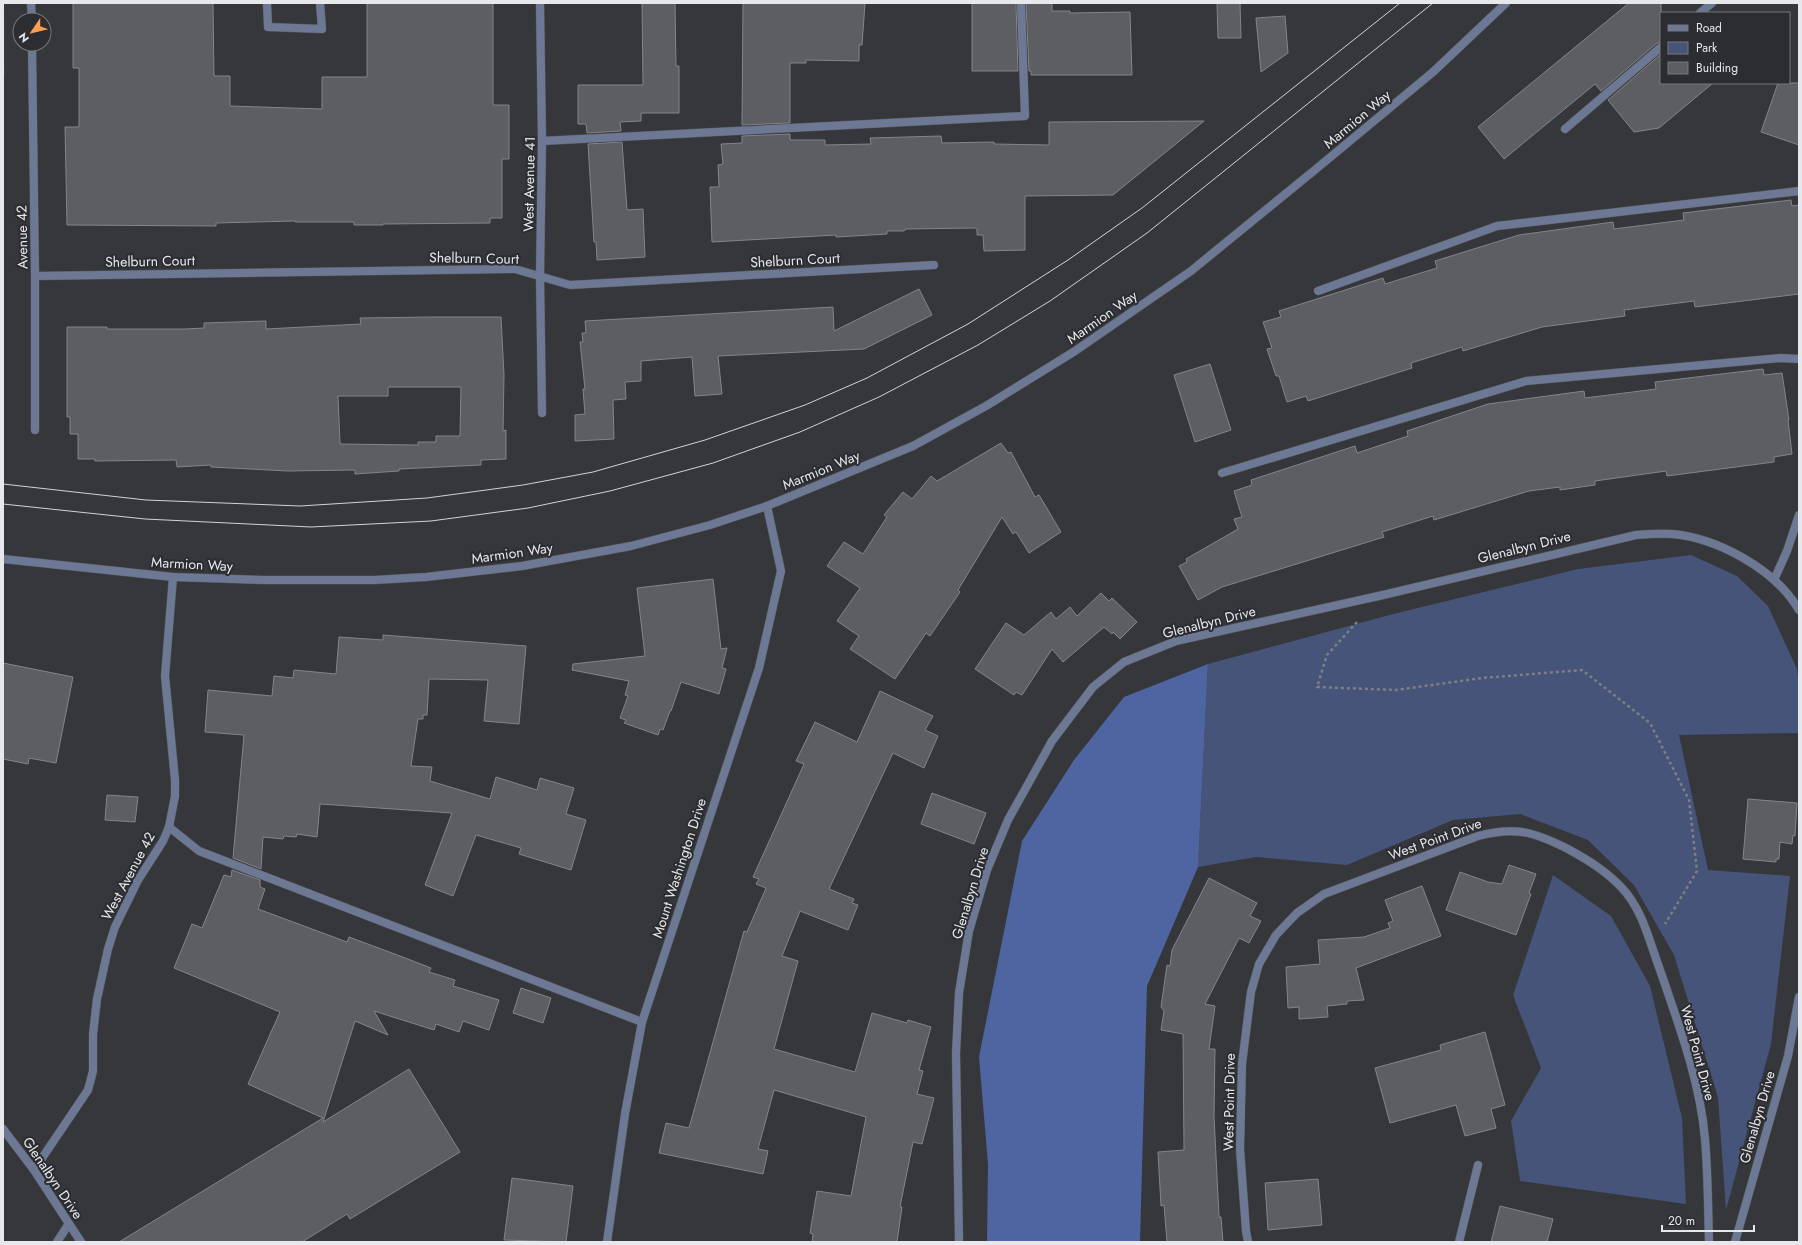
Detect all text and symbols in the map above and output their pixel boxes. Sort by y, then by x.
north arrow [12,12,52,52]
legend [1660,12,1790,84]
text: Road [1696,19,1722,37]
text: N [15,30,33,46]
text: Park [1696,39,1718,57]
text: Building [1696,59,1738,77]
street label: Marmion Way [1319,84,1395,153]
street label: West Avenue 41 [518,136,540,232]
street label: Avenue 42 [11,205,33,269]
street label: Shelburn Court [429,247,520,269]
street label: Shelburn Court [750,248,841,272]
street label: Shelburn Court [105,250,196,272]
street label: Marmion Way [1063,285,1142,349]
street label: Marmion Way [779,445,863,495]
street label: Glenalbyn Drive [1475,526,1573,568]
street label: Marmion Way [470,537,555,569]
street label: Marmion Way [151,552,234,576]
street label: Glenalbyn Drive [1160,601,1258,643]
street label: Mount Washington Drive [647,795,711,941]
street label: West Point Drive [1386,813,1484,865]
street label: West Avenue 42 [96,828,160,924]
street label: Glenalbyn Drive [947,845,993,941]
street label: West Point Drive [1676,1003,1720,1103]
street label: West Point Drive [1218,1053,1240,1151]
street label: Glenalbyn Drive [1734,1068,1780,1166]
street label: Glenalbyn Drive [18,1133,88,1223]
scale bar [1662,1207,1754,1233]
text: 20 m [1668,1212,1695,1230]

